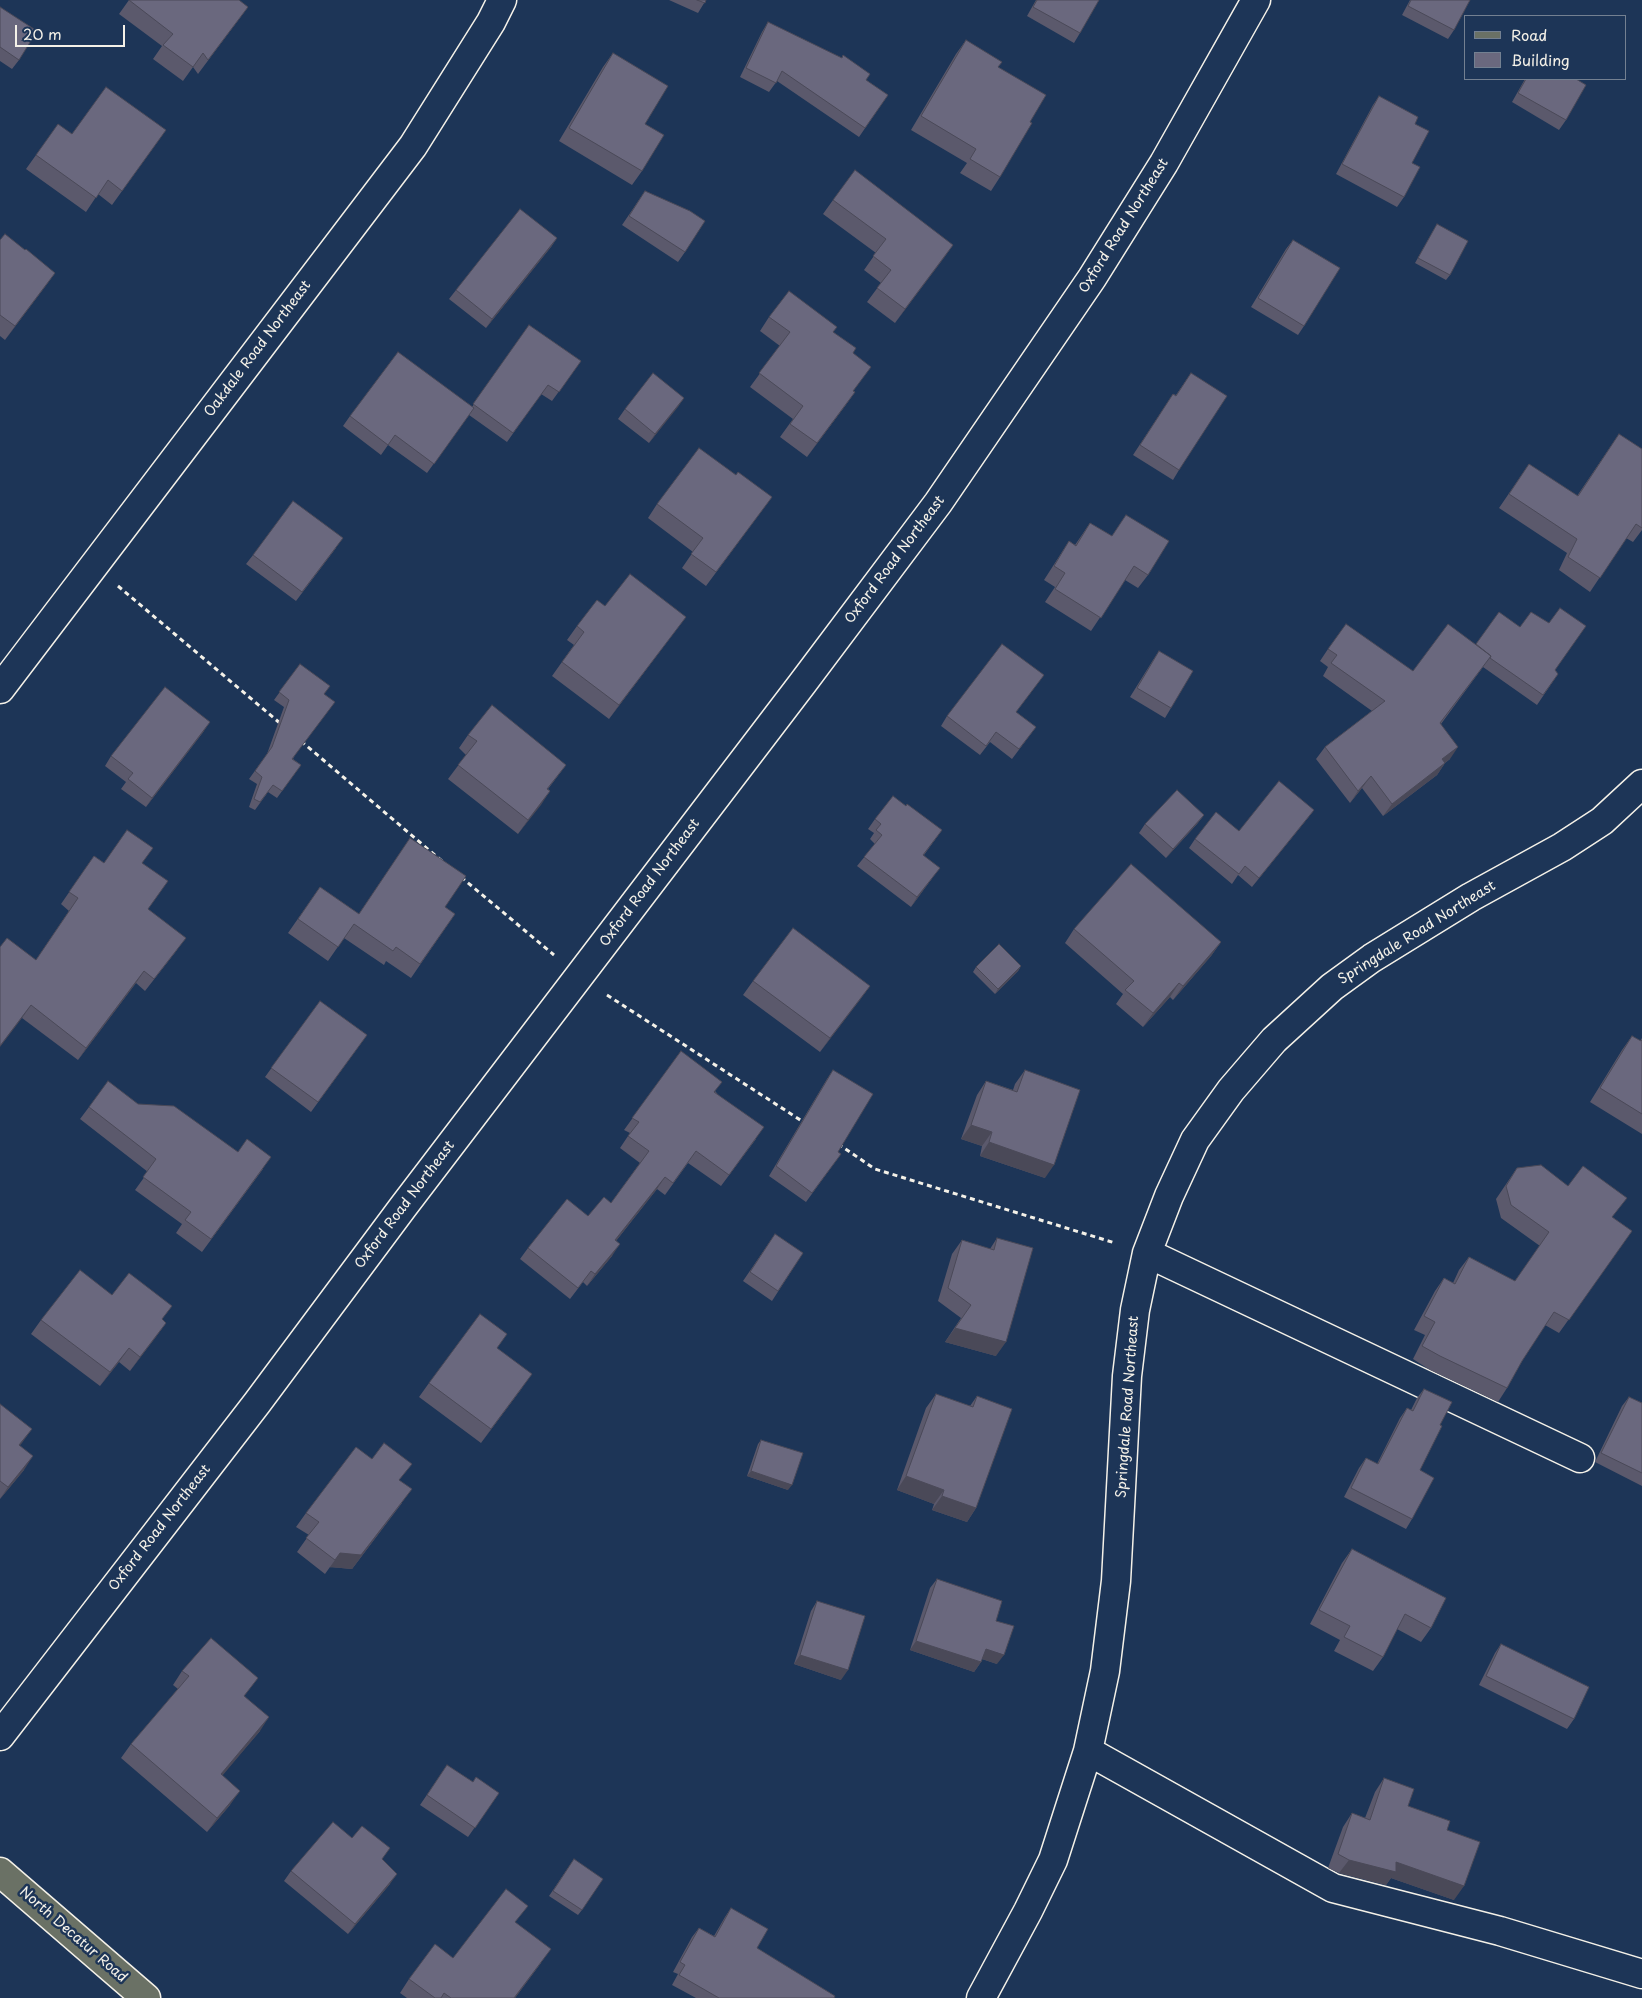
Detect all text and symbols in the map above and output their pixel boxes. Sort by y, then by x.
scale bar [18,15,128,47]
legend [1464,15,1627,80]
text: 20 m [23,22,62,45]
text: Road [1511,23,1547,46]
text: Building [1511,48,1570,71]
street label: Oxford Road Northeast [1076,156,1172,296]
street label: Oakdale Road Northeast [201,277,315,421]
street label: Oxford Road Northeast [841,493,949,627]
street label: Oxford Road Northeast [596,816,704,950]
street label: Springdale Road Northeast [1335,878,1499,988]
street label: Oxford Road Northeast [351,1138,459,1272]
street label: Springdale Road Northeast [1113,1315,1143,1499]
street label: Oxford Road Northeast [105,1461,215,1595]
street label: North Decatur Road [16,1884,130,1986]

